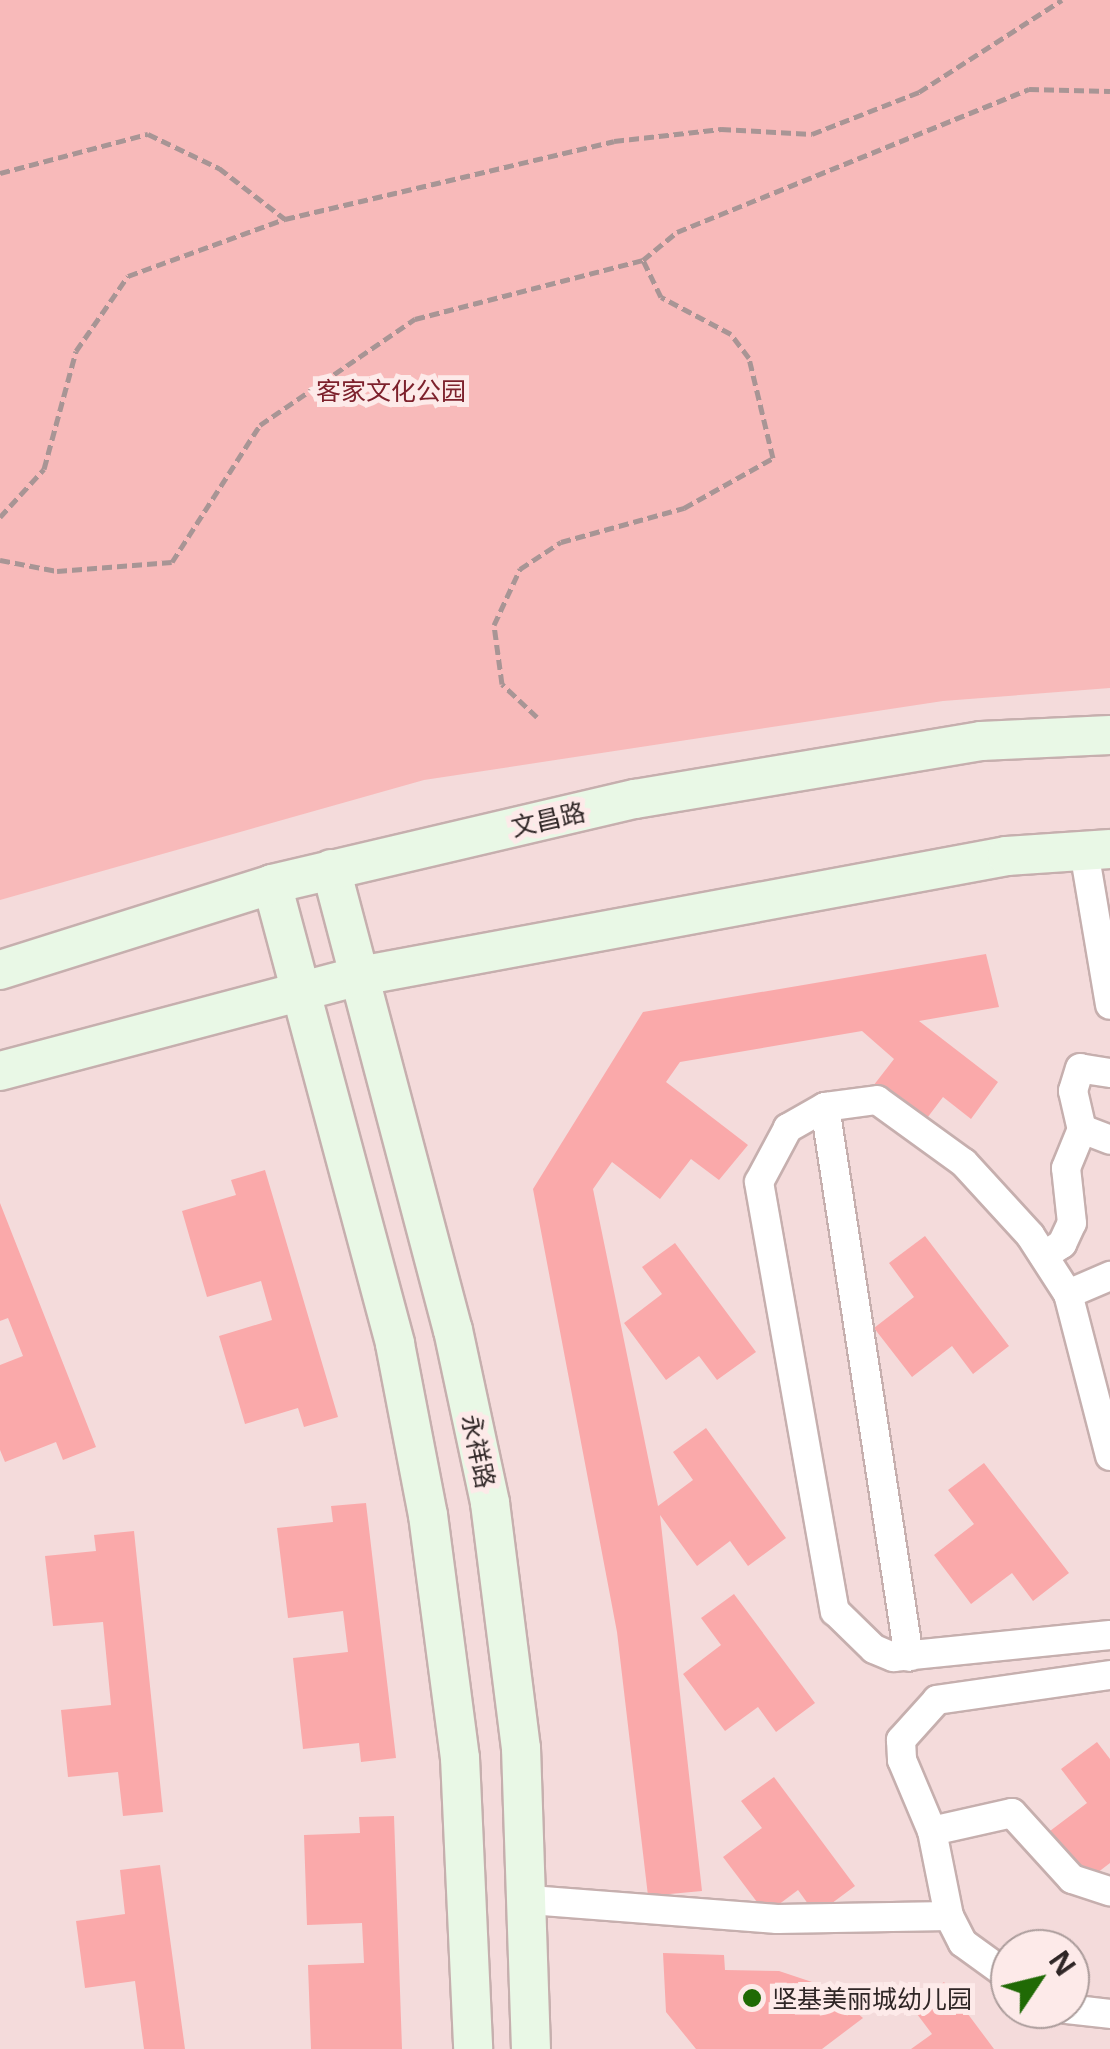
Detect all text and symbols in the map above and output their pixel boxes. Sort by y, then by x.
park label: 客家文化公园 [316,375,466,405]
street label: 文昌路 [508,796,588,842]
street label: 永祥路 [457,1411,501,1491]
north arrow [990,1929,1090,2029]
text: N [1041,1943,1085,1983]
place label: 坚基美丽城幼儿园 [772,1983,972,2013]
marker: 坚基美丽城幼儿园 [741,1987,763,2009]

